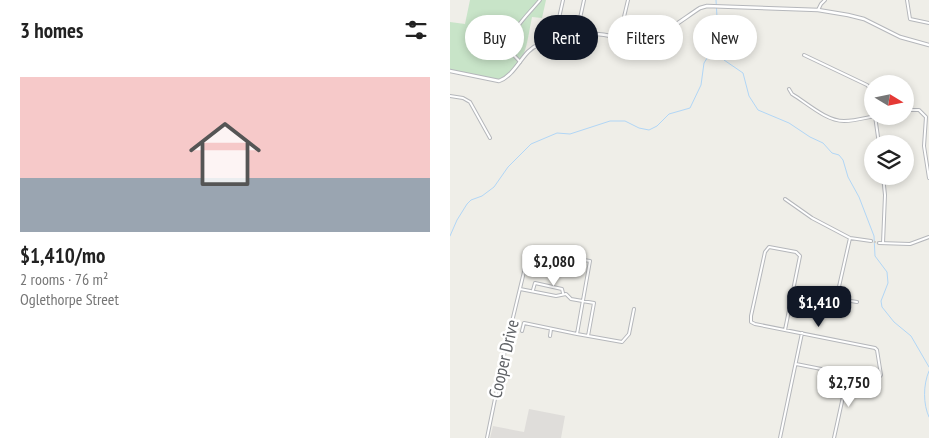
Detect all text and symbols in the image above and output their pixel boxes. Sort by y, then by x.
chip: Buy [465,15,524,60]
chip: Rent [534,15,598,60]
chip: Filters [608,15,683,60]
chip: New [693,15,757,60]
icon: filters [402,16,430,44]
text: 3 homes [20,17,83,44]
north arrow [864,75,914,125]
map controls [864,75,914,185]
icon: home [180,109,270,199]
button: layers [864,135,914,185]
text: $1,410/mo [20,242,105,269]
pin: $2,080 [513,244,595,287]
text: $2,080 [533,251,575,271]
text: 2 rooms · 76 m² [20,269,108,289]
pin: $1,410 [778,286,860,328]
text: Oglethorpe Street [20,289,119,309]
text: $1,410 [798,292,840,312]
street label: Cooper Drive [483,317,524,400]
pin: $2,750 [808,366,890,408]
text: $2,750 [828,372,870,392]

